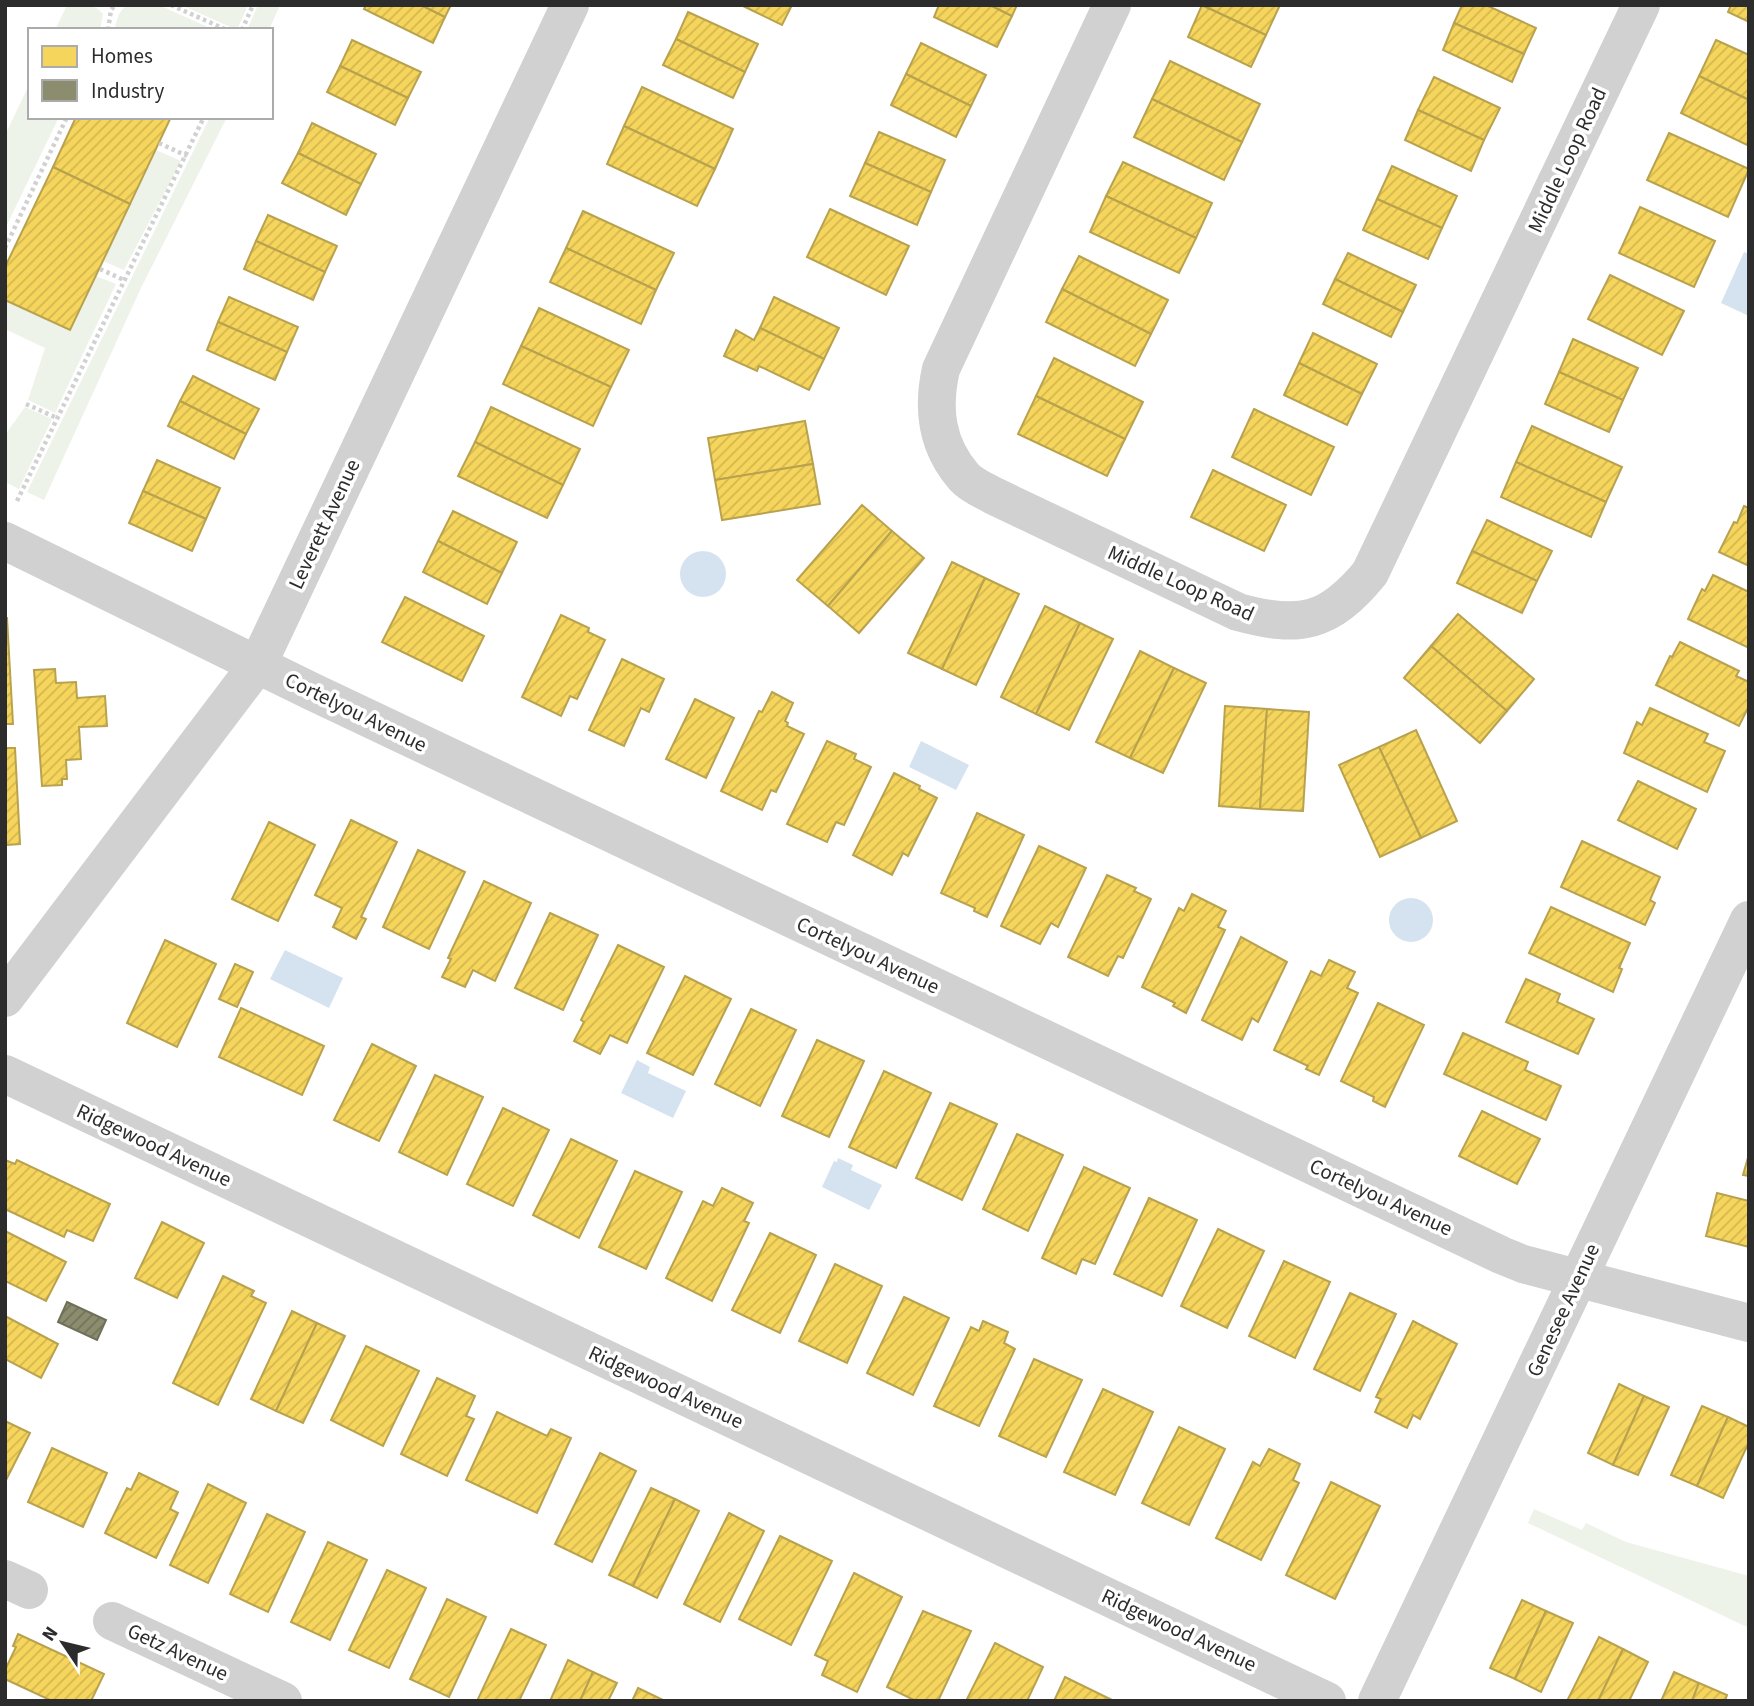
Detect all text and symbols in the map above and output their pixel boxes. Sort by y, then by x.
legend [28,28,273,119]
text: Homes [91,41,153,71]
text: Industry [91,76,164,106]
street label: Middle Loop Road [1520,82,1614,238]
street label: Leverett Avenue [281,454,367,594]
street label: Middle Loop Road [1103,537,1259,629]
street label: Cortelyou Avenue [280,665,432,759]
street label: Cortelyou Avenue [792,909,944,1001]
street label: Ridgewood Avenue [72,1096,236,1194]
street label: Cortelyou Avenue [1305,1151,1457,1243]
street label: Genesee Avenue [1519,1238,1607,1382]
street label: Ridgewood Avenue [584,1338,748,1436]
street label: Ridgewood Avenue [1097,1581,1261,1679]
north arrow [28,1608,98,1678]
street label: Getz Avenue [123,1616,233,1688]
text: N [36,1621,65,1647]

